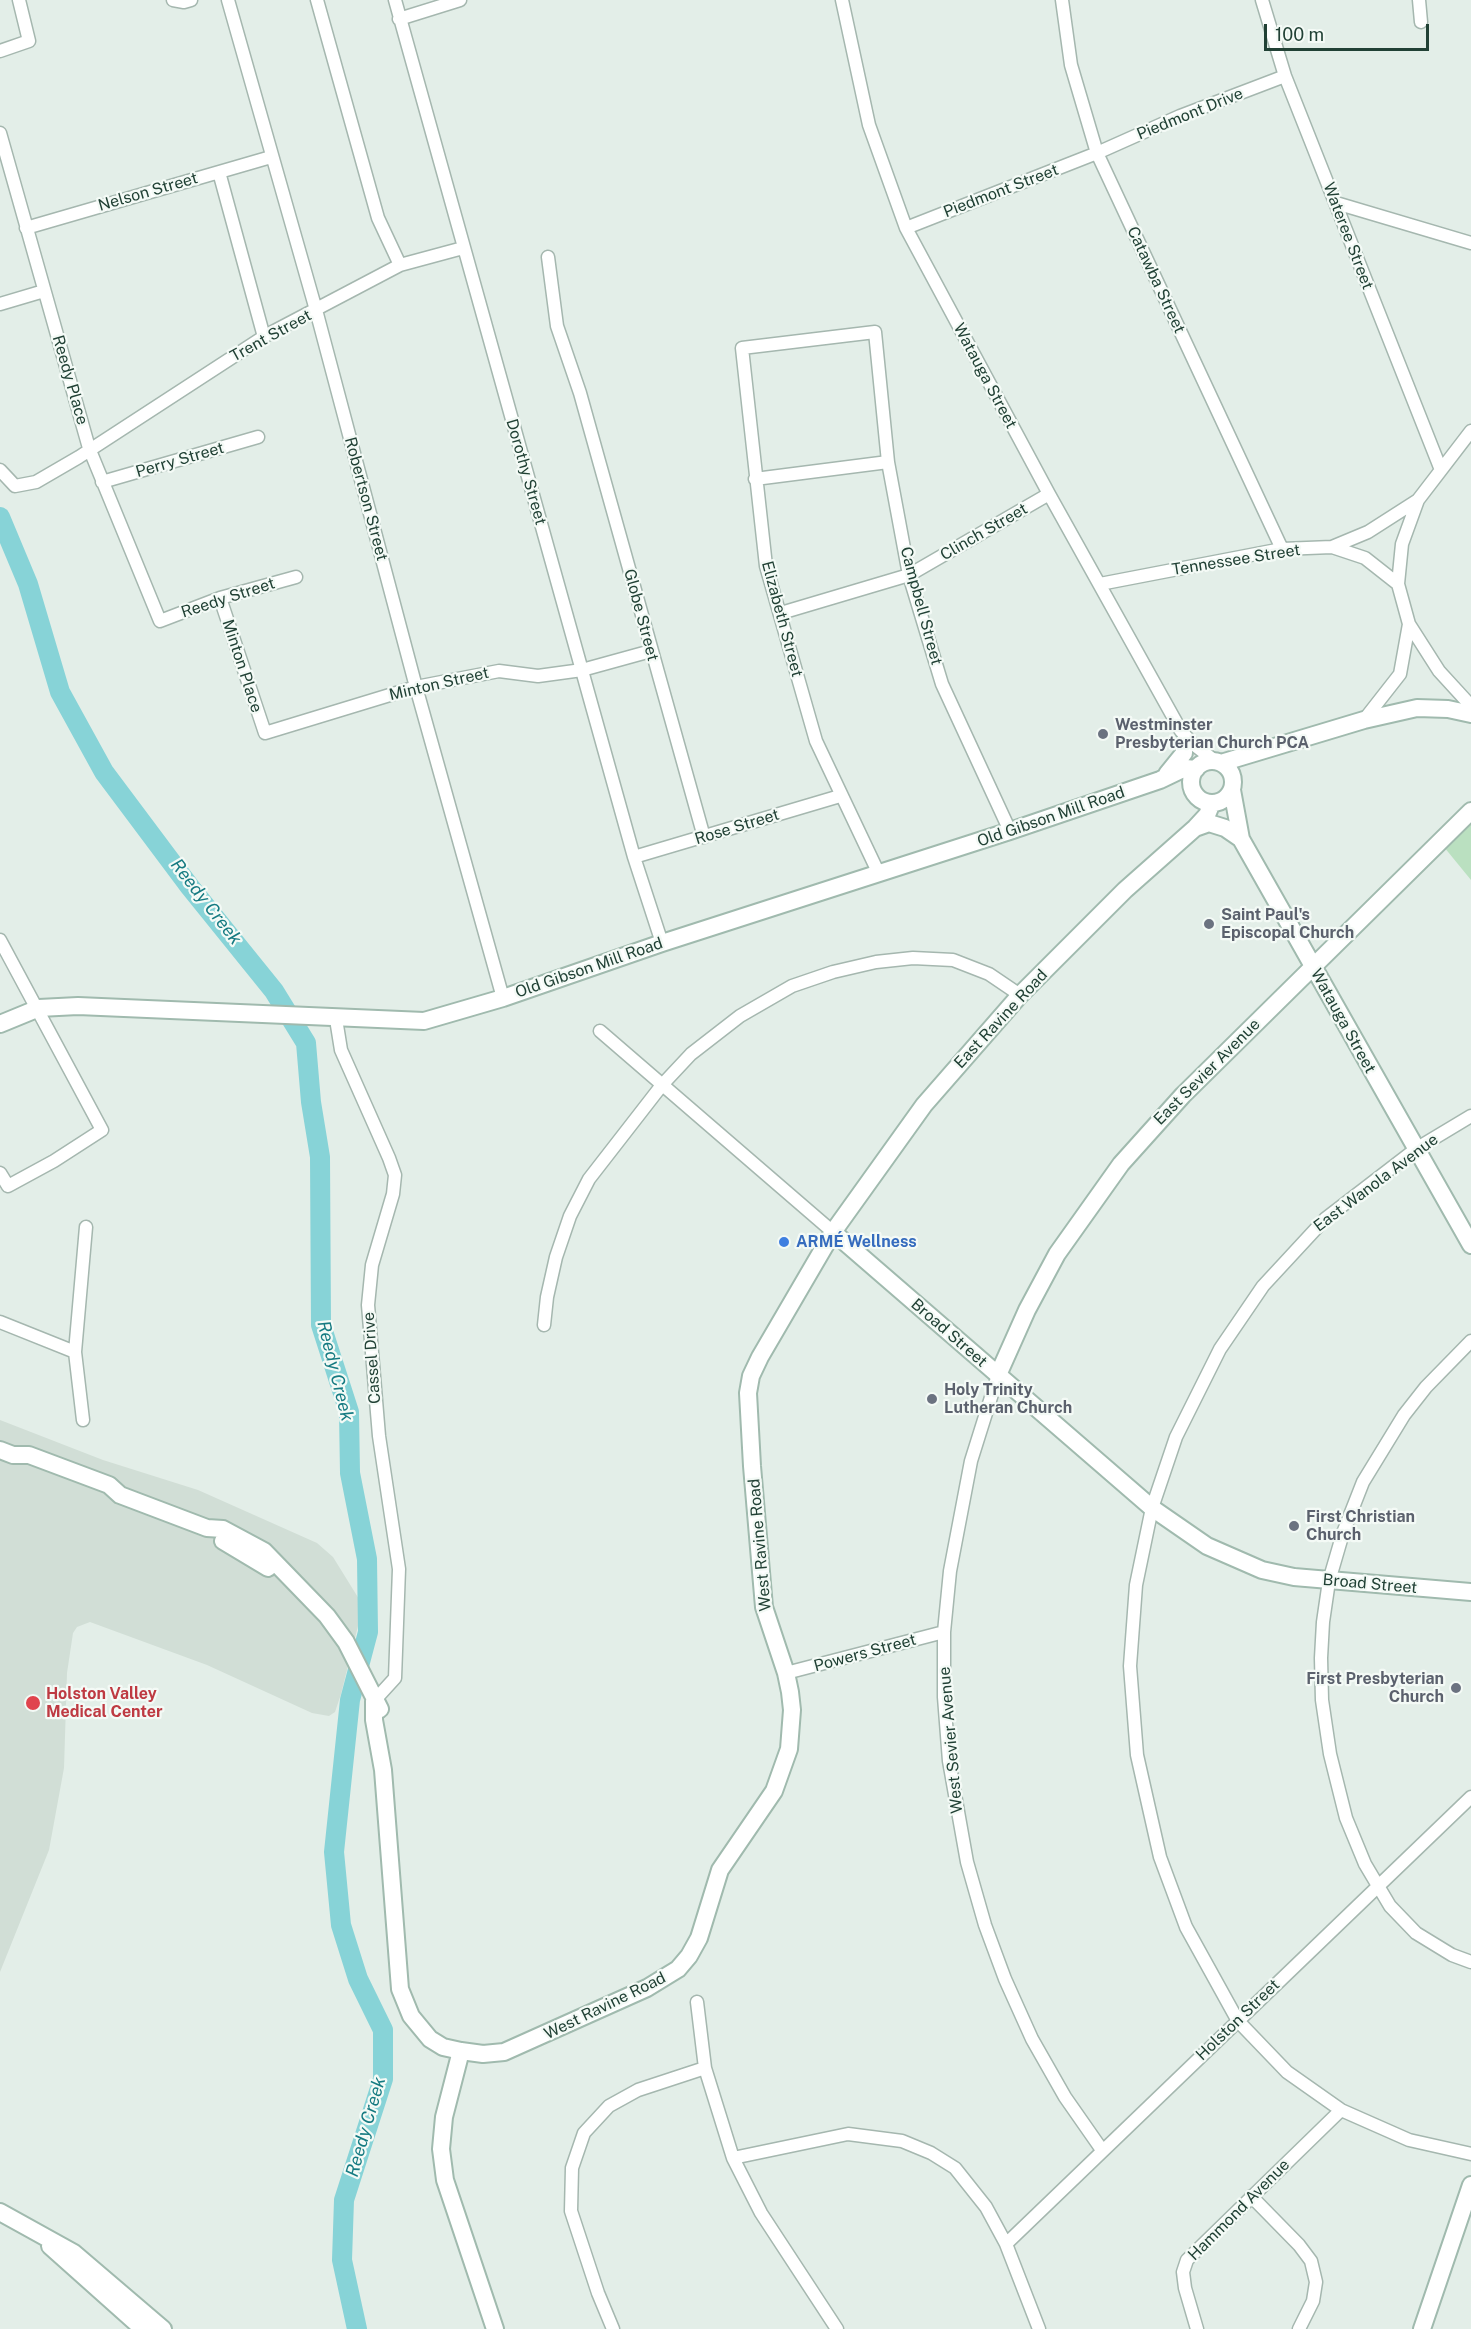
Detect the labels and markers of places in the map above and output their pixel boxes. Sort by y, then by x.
place label: Westminster Presbyterian Church PCA [1115,715,1309,753]
marker: Westminster Presbyterian Church PCA [1096,727,1110,741]
place label: Saint Paul's Episcopal Church [1221,905,1354,943]
marker: Saint Paul's Episcopal Church [1202,917,1216,931]
place label: ARMÉ Wellness [796,1232,917,1252]
marker: ARMÉ Wellness [777,1235,791,1249]
place label: Holy Trinity Lutheran Church [944,1380,1072,1418]
marker: Holy Trinity Lutheran Church [925,1392,939,1406]
place label: First Christian Church [1306,1507,1415,1545]
marker: First Christian Church [1287,1519,1301,1533]
place label: First Presbyterian Church [1306,1669,1444,1707]
marker: First Presbyterian Church [1449,1681,1463,1695]
place label: Holston Valley Medical Center [46,1684,163,1722]
marker: Holston Valley Medical Center [24,1694,42,1712]

